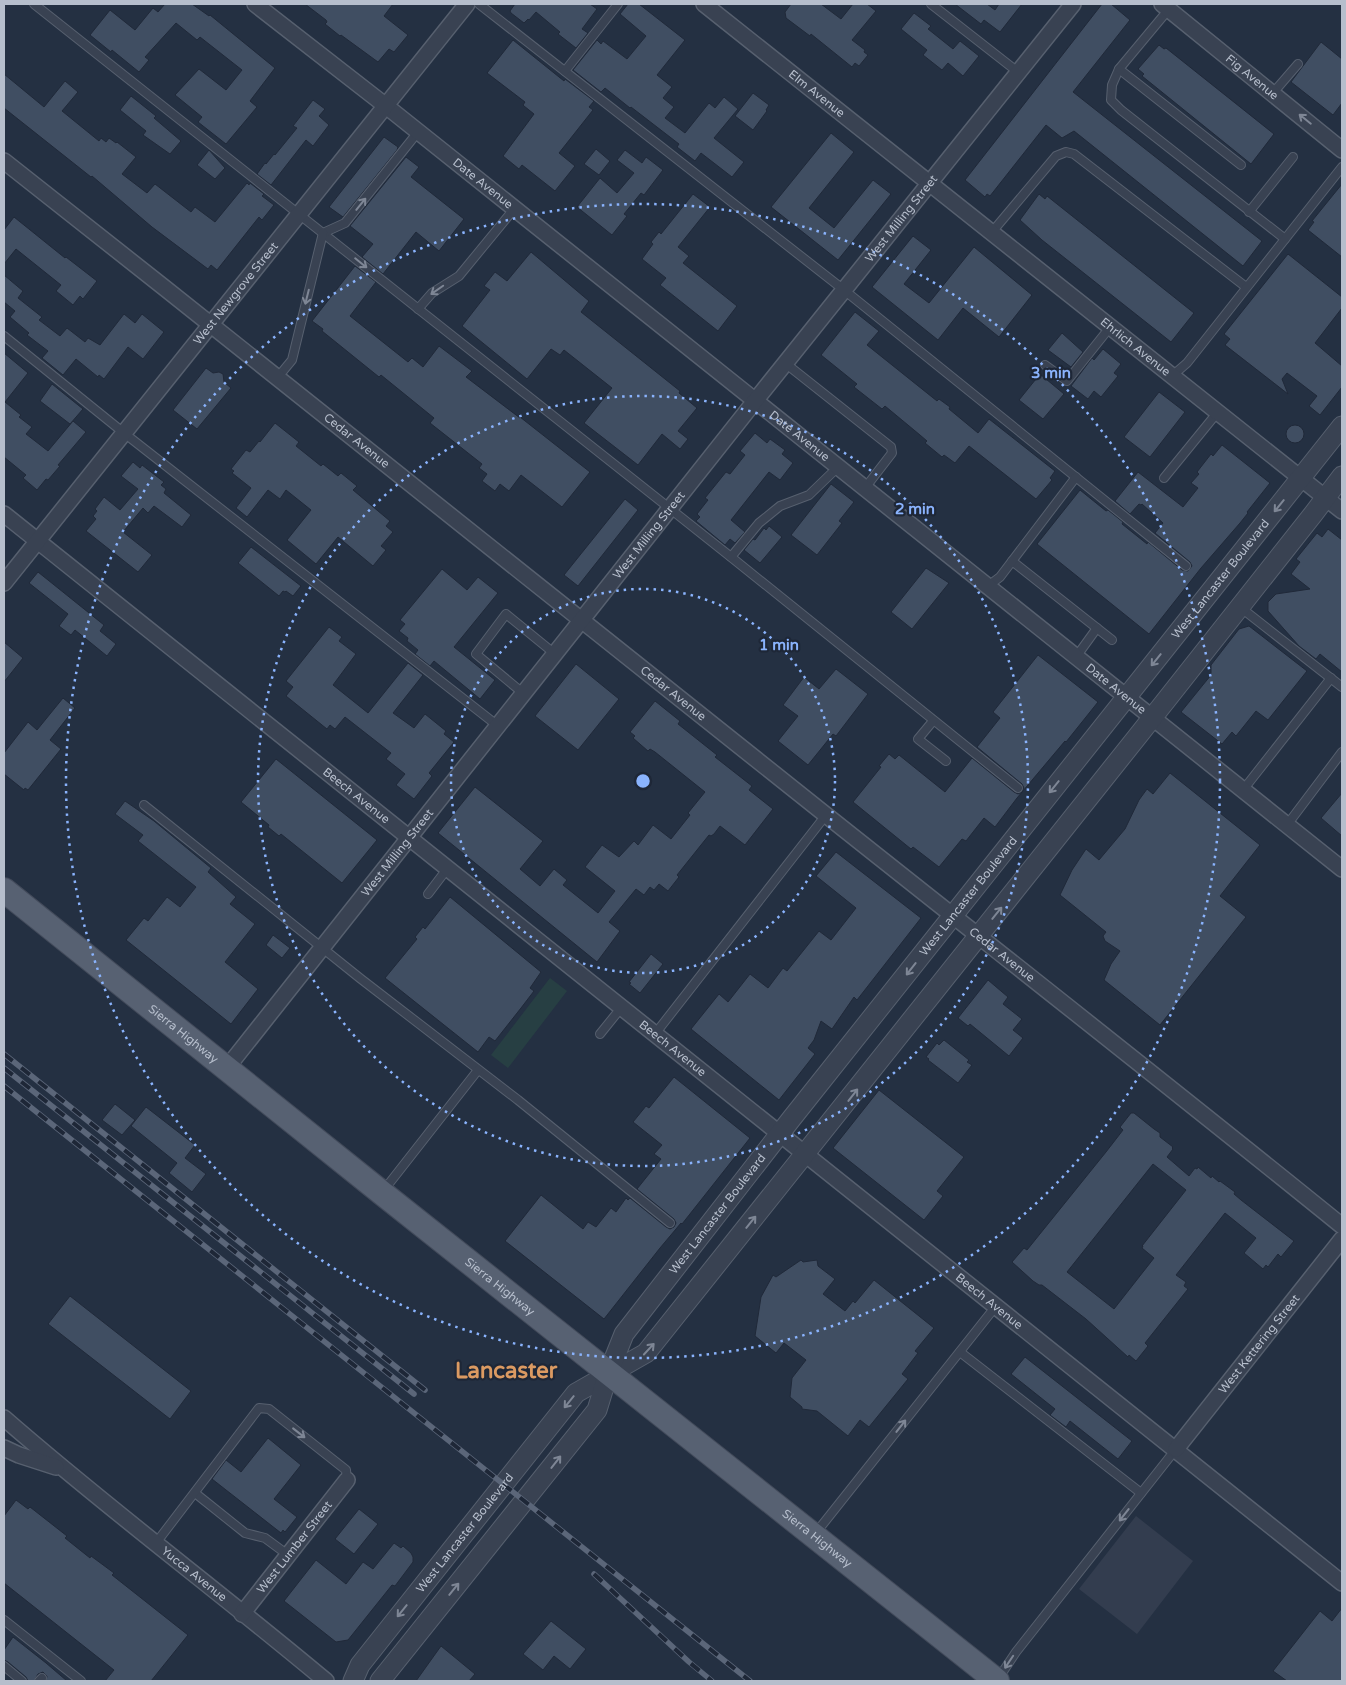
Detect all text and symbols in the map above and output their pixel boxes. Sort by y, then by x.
street label: Fig Avenue [1223,52,1281,103]
street label: Elm Avenue [786,67,848,120]
one-way arrow [1298,114,1311,125]
street label: Date Avenue [450,155,516,212]
street label: West Milling Street [862,172,941,265]
one-way arrow [355,198,366,211]
street label: West Newgrove Street [191,239,281,347]
one-way arrow [354,258,367,269]
one-way arrow [430,285,444,295]
one-way arrow [302,289,311,305]
street label: Ehrlich Avenue [1098,315,1173,379]
text: 3 min [1031,364,1071,382]
street label: Date Avenue [767,408,832,464]
street label: Cedar Avenue [321,410,392,471]
street label: West Milling Street [610,488,688,582]
one-way arrow [1274,499,1285,512]
text: 2 min [895,500,935,518]
street label: West Lancaster Boulevard [1169,517,1272,641]
text: 1 min [759,636,799,654]
one-way arrow [1150,653,1161,666]
street label: Date Avenue [1083,660,1149,717]
street label: Cedar Avenue [638,663,709,724]
street label: Beech Avenue [320,765,393,827]
centre of rings [634,772,652,790]
one-way arrow [1049,780,1060,793]
street label: West Milling Street [358,806,437,899]
street label: West Lancaster Boulevard [917,834,1020,959]
one-way arrow [991,907,1002,920]
street label: Cedar Avenue [966,924,1038,985]
one-way arrow [905,963,916,976]
street label: Sierra Highway [146,1002,222,1066]
street label: Beech Avenue [636,1017,709,1079]
one-way arrow [847,1089,858,1102]
street label: West Lancaster Boulevard [666,1151,768,1277]
one-way arrow [746,1216,757,1229]
street label: Sierra Highway [462,1255,538,1319]
street label: Beech Avenue [953,1270,1026,1332]
street label: West Kettering Street [1216,1291,1303,1396]
one-way arrow [644,1342,655,1355]
district label: Lancaster [455,1358,558,1384]
one-way arrow [564,1395,575,1408]
one-way arrow [896,1420,907,1433]
one-way arrow [292,1427,305,1438]
one-way arrow [551,1455,561,1469]
street label: West Lancaster Boulevard [413,1471,516,1595]
street label: West Lumber Street [254,1498,335,1596]
street label: Sierra Highway [779,1506,855,1571]
one-way arrow [1119,1508,1129,1522]
street label: Yucca Avenue [159,1544,230,1605]
one-way arrow [449,1582,460,1595]
one-way arrow [397,1604,408,1617]
one-way arrow [1004,1655,1014,1669]

